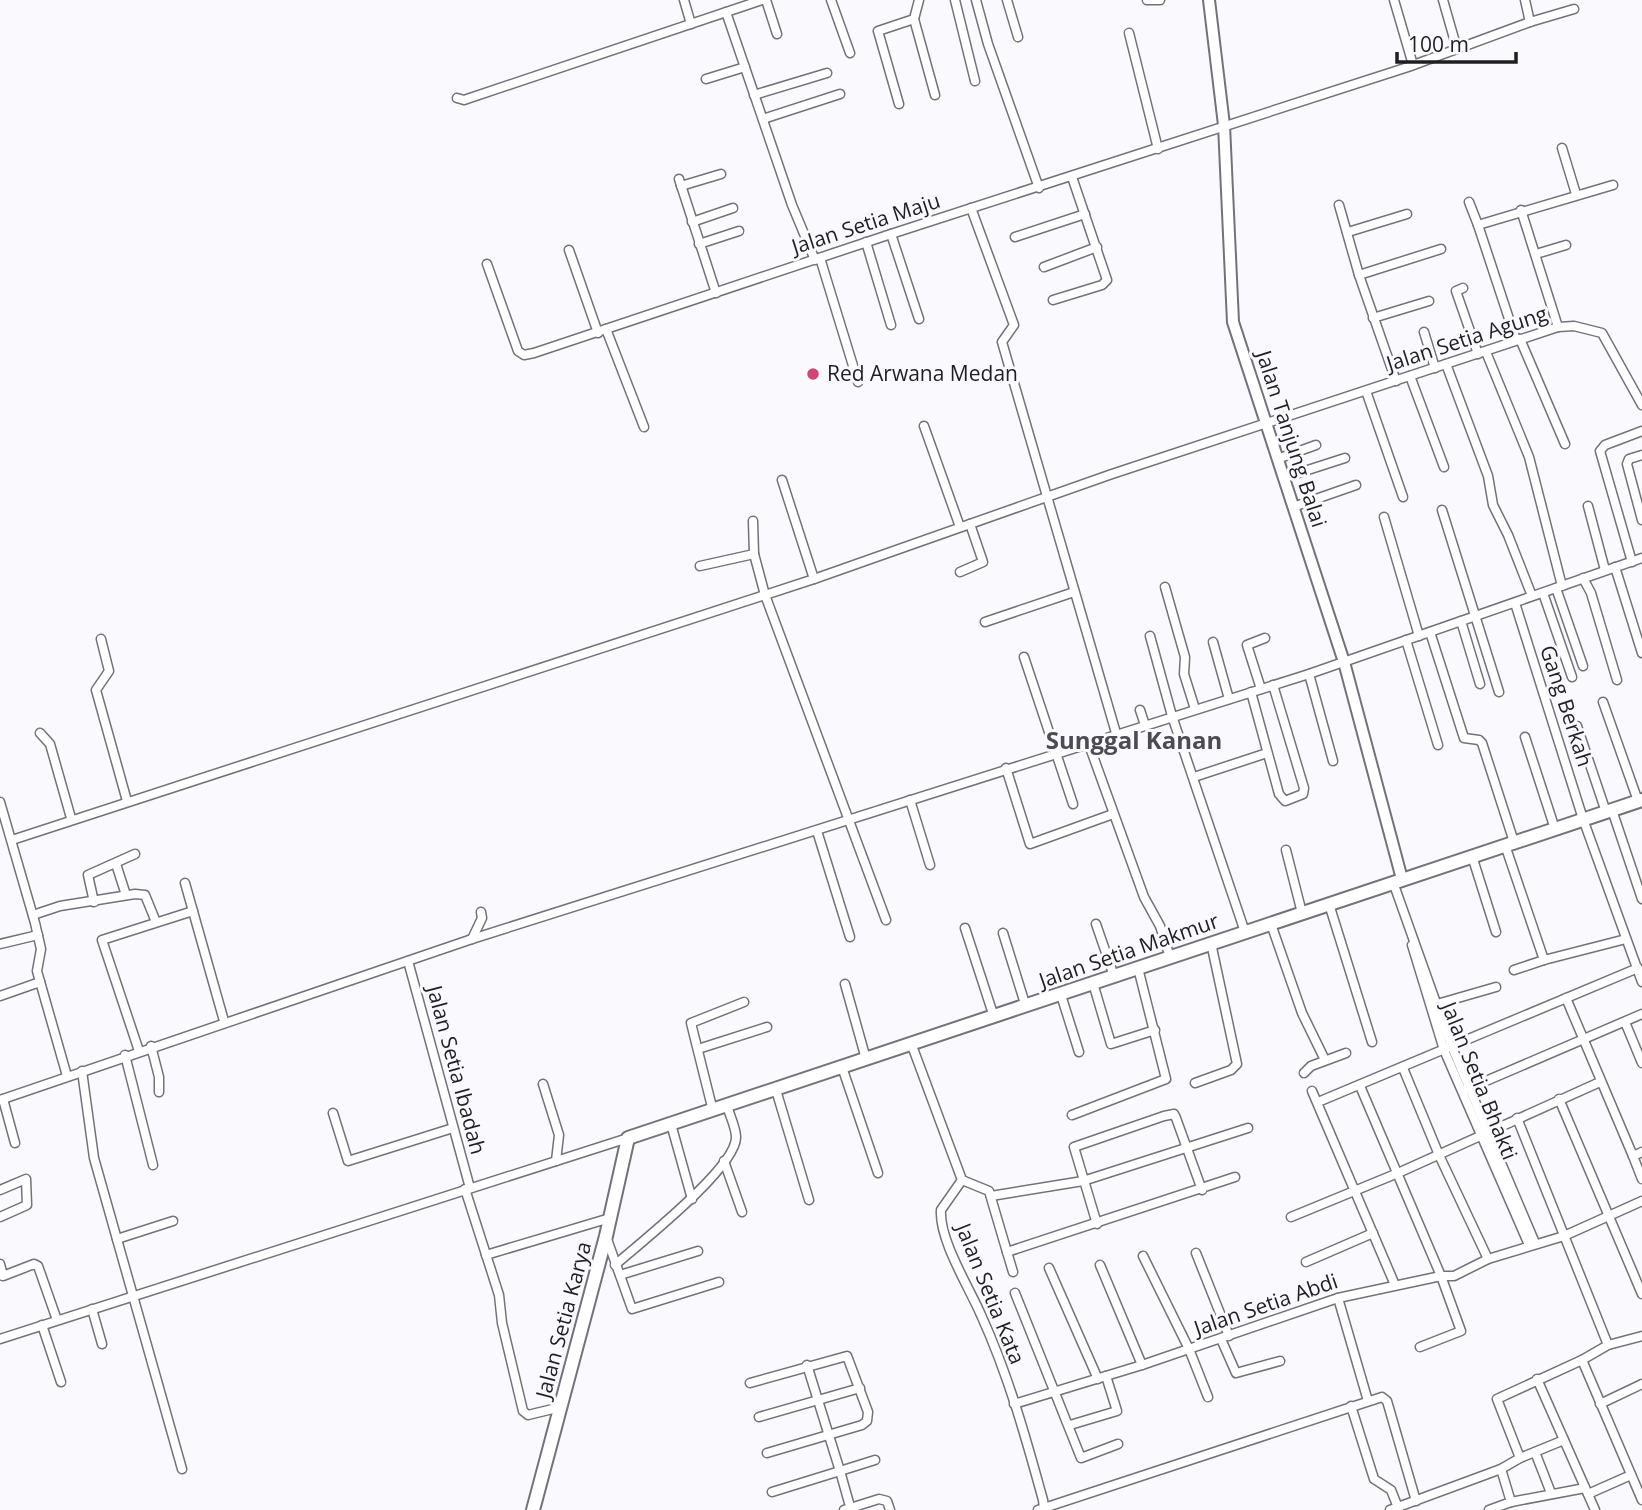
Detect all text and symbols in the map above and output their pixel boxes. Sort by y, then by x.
scale bar [1397,21,1516,65]
text: 100 m [1408,30,1469,58]
street label: Jalan Setia Maju [786,186,944,261]
street label: Jalan Setia Agung [1381,299,1551,378]
street label: Jalan Tanjung Balai [1250,345,1334,531]
place label: Red Arwana Medan [827,359,1018,387]
marker: Red Arwana Medan [805,366,821,382]
street label: Gang Berkah [1534,641,1600,770]
district label: Sunggal Kanan [1046,723,1222,756]
street label: Jalan Setia Makmur [1033,906,1223,995]
street label: Jalan Setia Ibadah [420,980,493,1157]
street label: Jalan Setia Bhakti [1435,996,1524,1164]
street label: Jalan Setia Kata [949,1217,1032,1368]
street label: Jalan Setia Karya [528,1238,597,1403]
street label: Jalan Setia Abdi [1188,1266,1341,1342]

